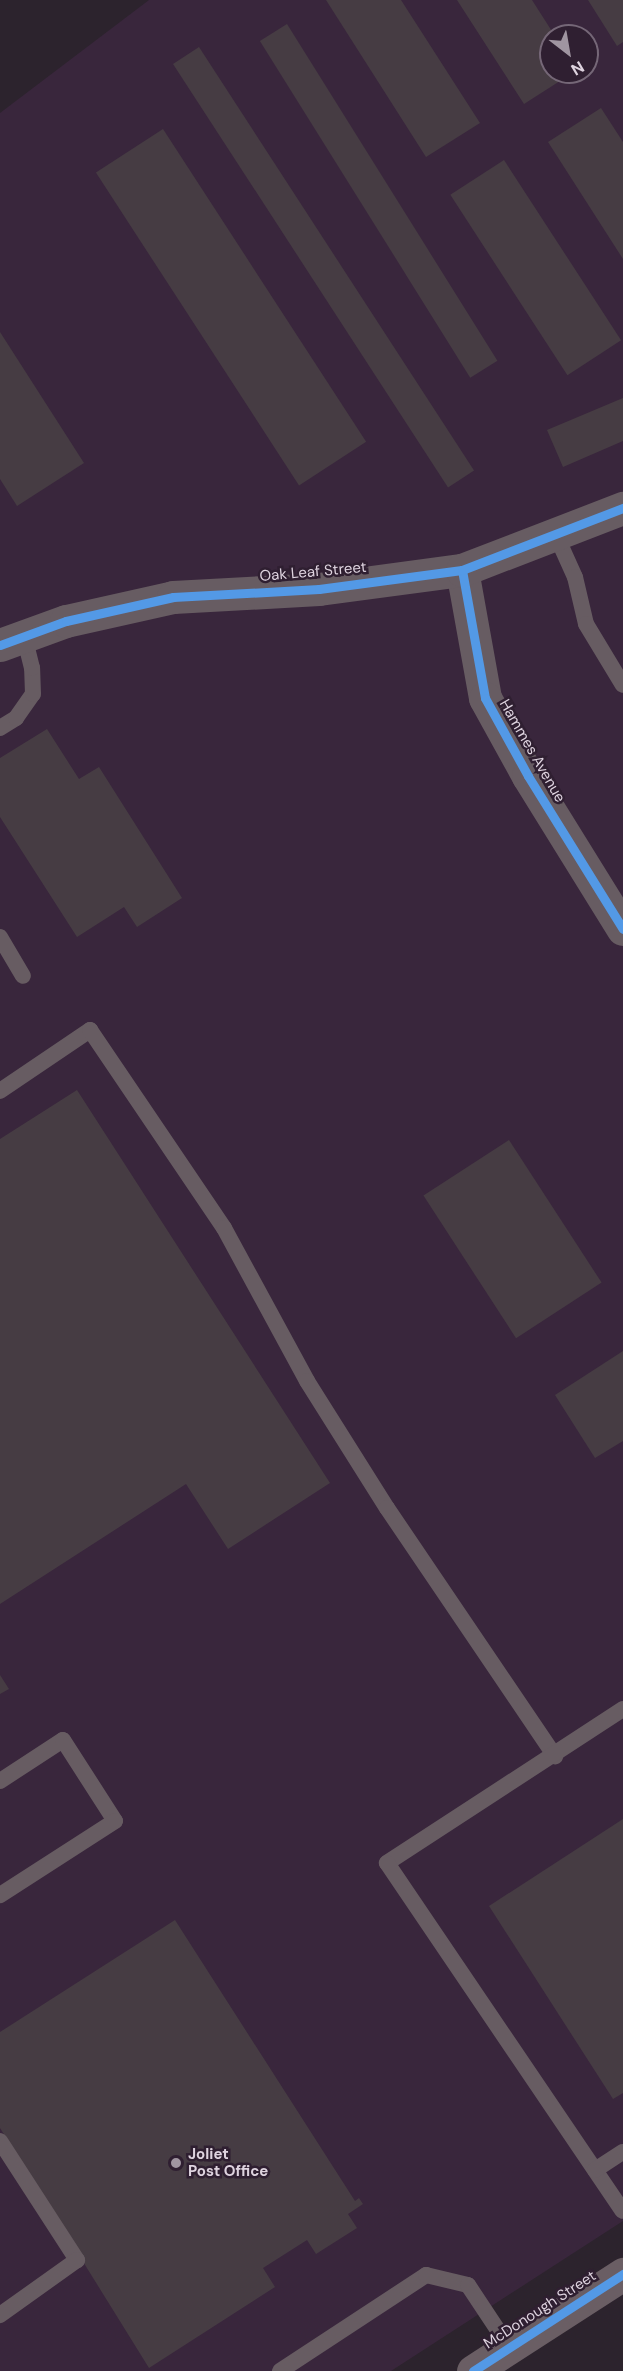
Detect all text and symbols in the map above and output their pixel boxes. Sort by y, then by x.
north arrow [539,24,599,84]
text: N [567,56,588,80]
street label: Oak Leaf Street [259,558,367,586]
street label: Hammes Avenue [495,696,569,806]
place label: Joliet Post Office [188,2145,268,2180]
marker: Joliet Post Office [169,2156,183,2170]
street label: McDonough Street [481,2267,599,2353]

